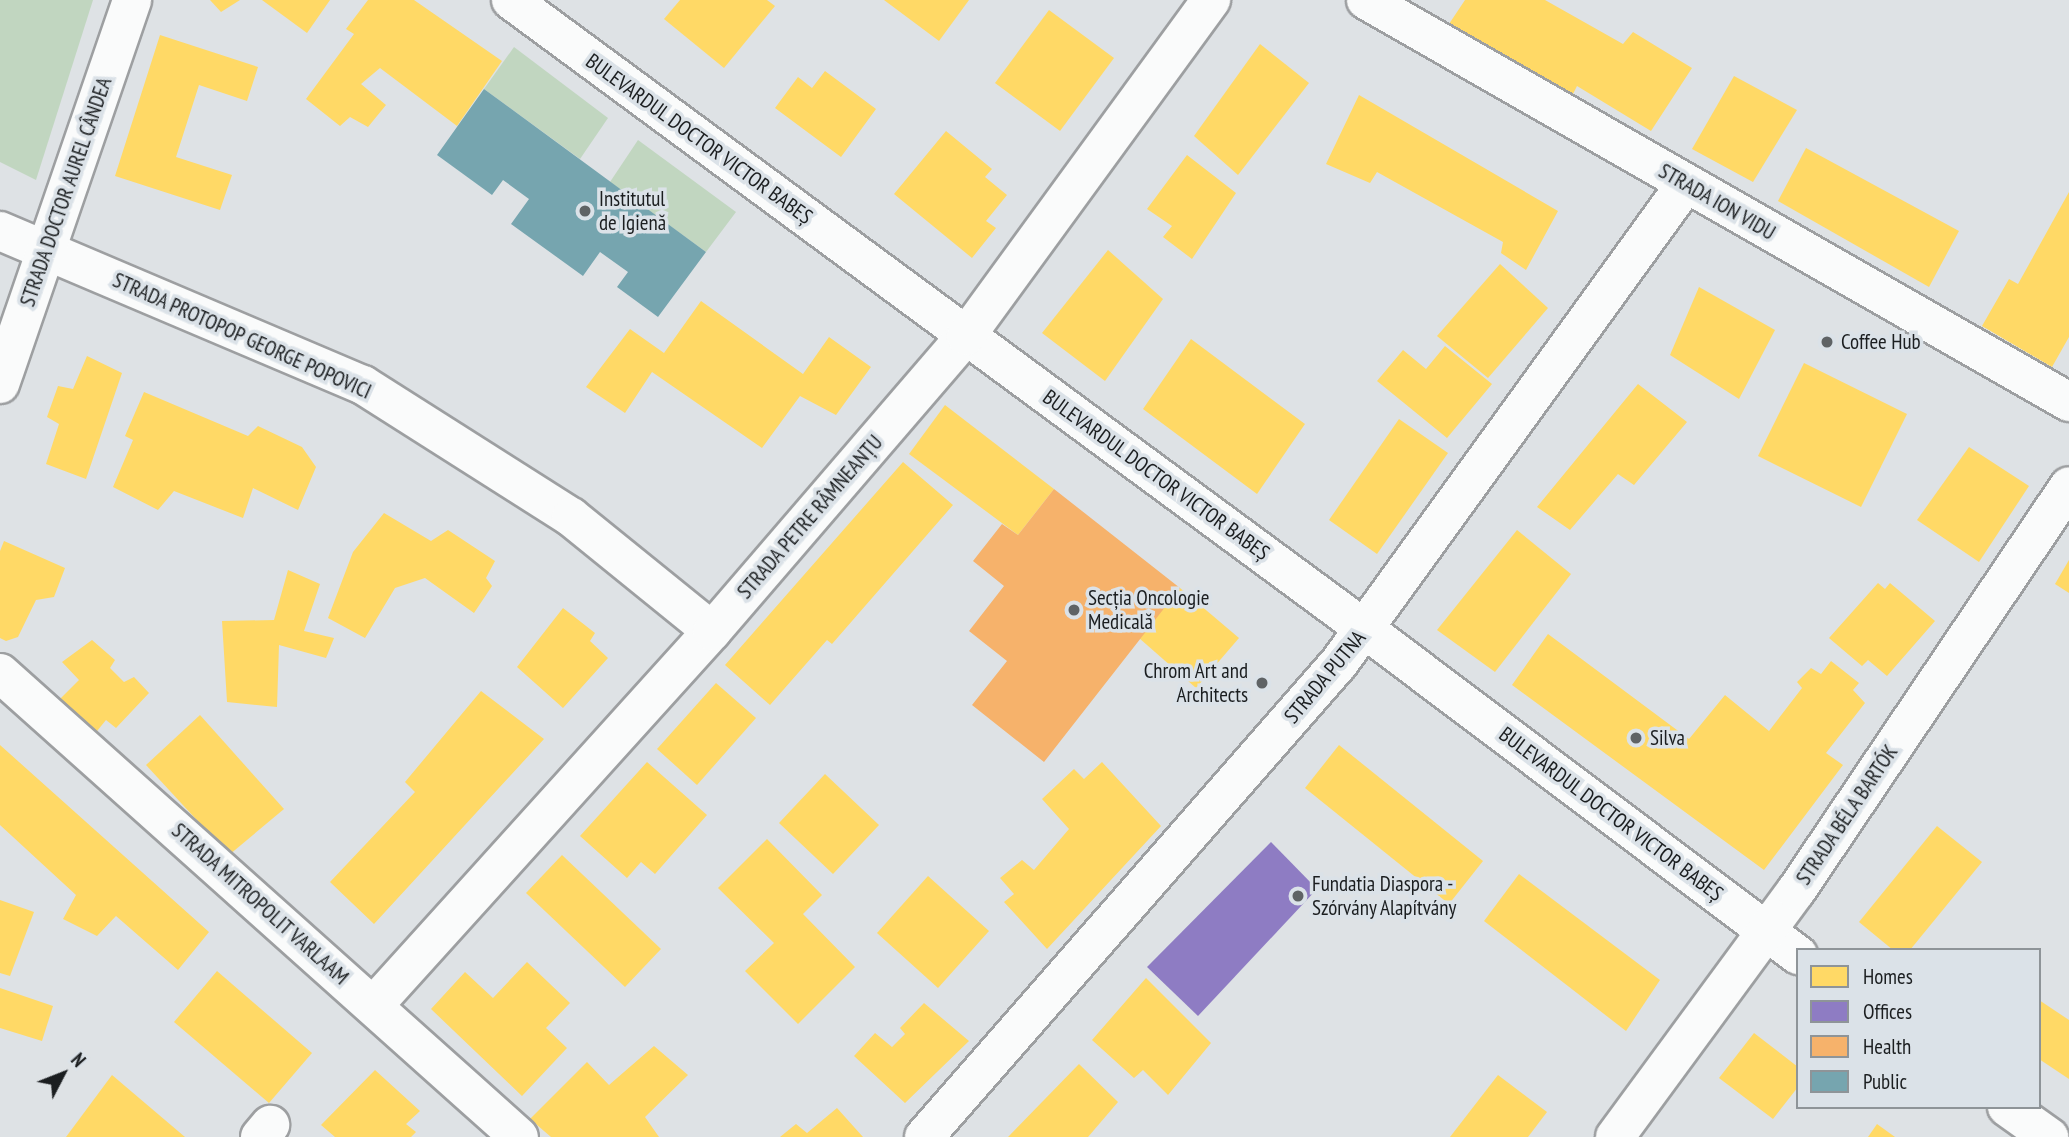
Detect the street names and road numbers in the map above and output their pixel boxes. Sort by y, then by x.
street label: BULEVARDUL DOCTOR VICTOR BABEȘ [580,48,818,230]
street label: STRADA DOCTOR AUREL CÂNDEA [15,73,117,311]
street label: STRADA ION VIDU [1654,158,1780,246]
street label: STRADA PROTOPOP GEORGE POPOVICI [108,267,376,405]
street label: BULEVARDUL DOCTOR VICTOR BABEȘ [1037,384,1275,566]
street label: STRADA PETRE RÂMNEANȚU [732,430,888,604]
street label: STRADA PUTNA [1279,625,1371,729]
street label: BULEVARDUL DOCTOR VICTOR BABEȘ [1494,721,1728,907]
street label: STRADA BÉLA BARTÓK [1791,740,1903,890]
street label: STRADA MITROPOLIT VARLAAM [166,817,354,991]

